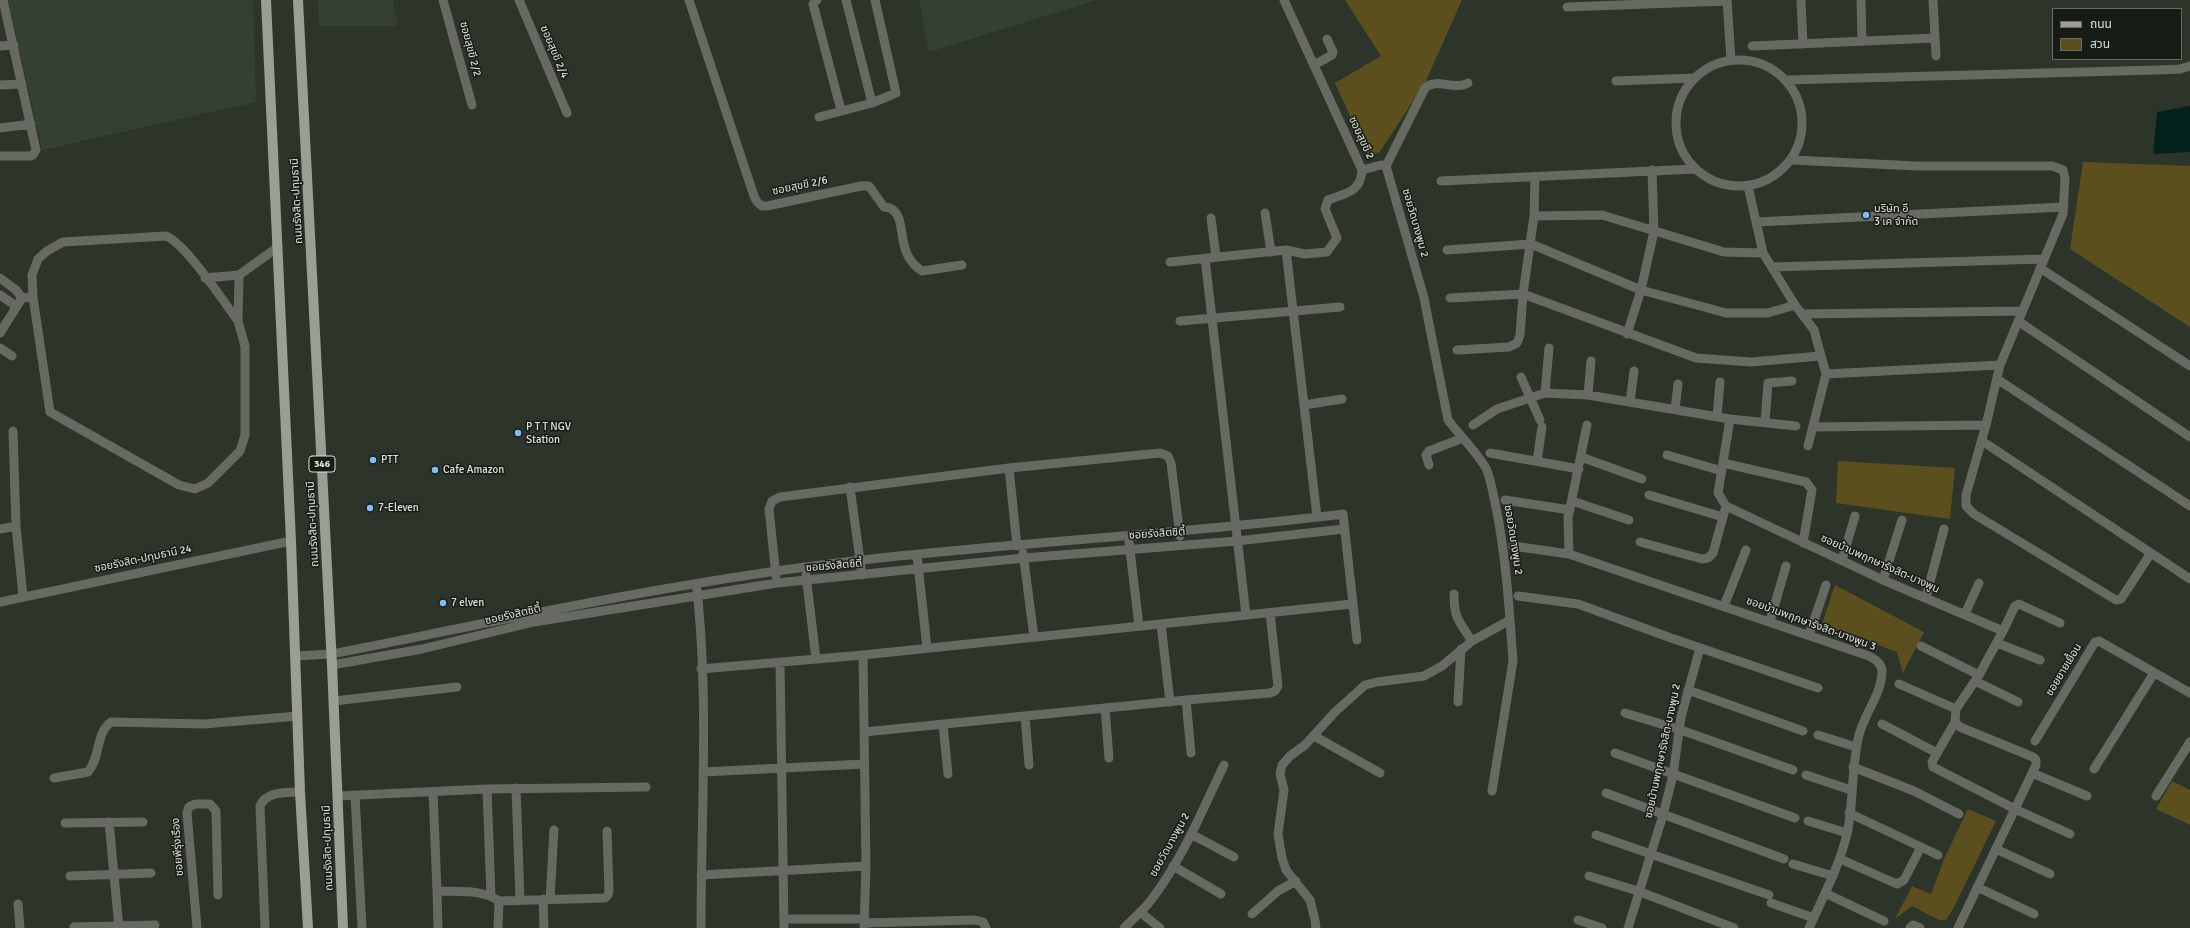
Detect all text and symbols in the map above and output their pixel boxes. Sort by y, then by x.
legend [2052,8,2182,60]
text: ถนน [2090,17,2112,32]
street label: ซอยสุขขี 2/2 [456,20,484,78]
street label: ซอยสุขขี 2/4 [537,24,571,80]
text: สวน [2090,37,2110,52]
street label: ซอยสุขขี 2 [1345,115,1377,161]
street label: ถนนรังสิต-ปทุมธานี [288,158,306,244]
street label: ซอยสุขขี 2/6 [771,174,829,198]
street label: ซอยวัดบางพูน 2 [1399,187,1431,259]
place label: บริษัท อี 3 เค จำกัด [1874,202,1918,228]
marker: บริษัท อี 3 เค จำกัด [1861,210,1871,220]
place label: P T T NGV Station [526,420,571,446]
marker: P T T NGV Station [513,428,523,438]
place label: PTT [381,453,398,467]
marker: PTT [368,455,378,465]
road number: 346 [309,456,335,472]
place label: Cafe Amazon [443,463,504,477]
marker: Cafe Amazon [430,465,440,475]
street label: ถนนรังสิต-ปทุมธานี [304,481,322,567]
place label: 7-Eleven [378,501,419,515]
marker: 7-Eleven [365,503,375,513]
street label: ซอยวัดบางพูน 2 [1501,504,1525,576]
street label: ซอยรังสิตซิตี้ [1128,525,1186,543]
street label: ซอยบ้านพฤกษารังสิต-บางพูน [1818,532,1942,596]
street label: ซอยรังสิต-ปทุมธานี 24 [93,542,193,576]
street label: ซอยรังสิตซิตี้ [805,557,863,575]
street label: ซอยบ้านพฤกษารังสิต-บางพูน 3 [1744,594,1878,654]
place label: 7 elven [451,596,484,610]
marker: 7 elven [438,598,448,608]
street label: ซอยรังสิตซิตี้ [484,602,542,628]
street label: ซอยยายเยื้อน [2043,641,2085,699]
street label: ซอยบ้านพฤกษารังสิต-บางพูน 2 [1642,682,1684,820]
street label: ถนนรังสิต-ปทุมธานี [320,805,336,891]
street label: ซอยวัดบางพูน 2 [1147,811,1193,879]
street label: ซอยพีรุ่งเรือง [169,817,187,877]

